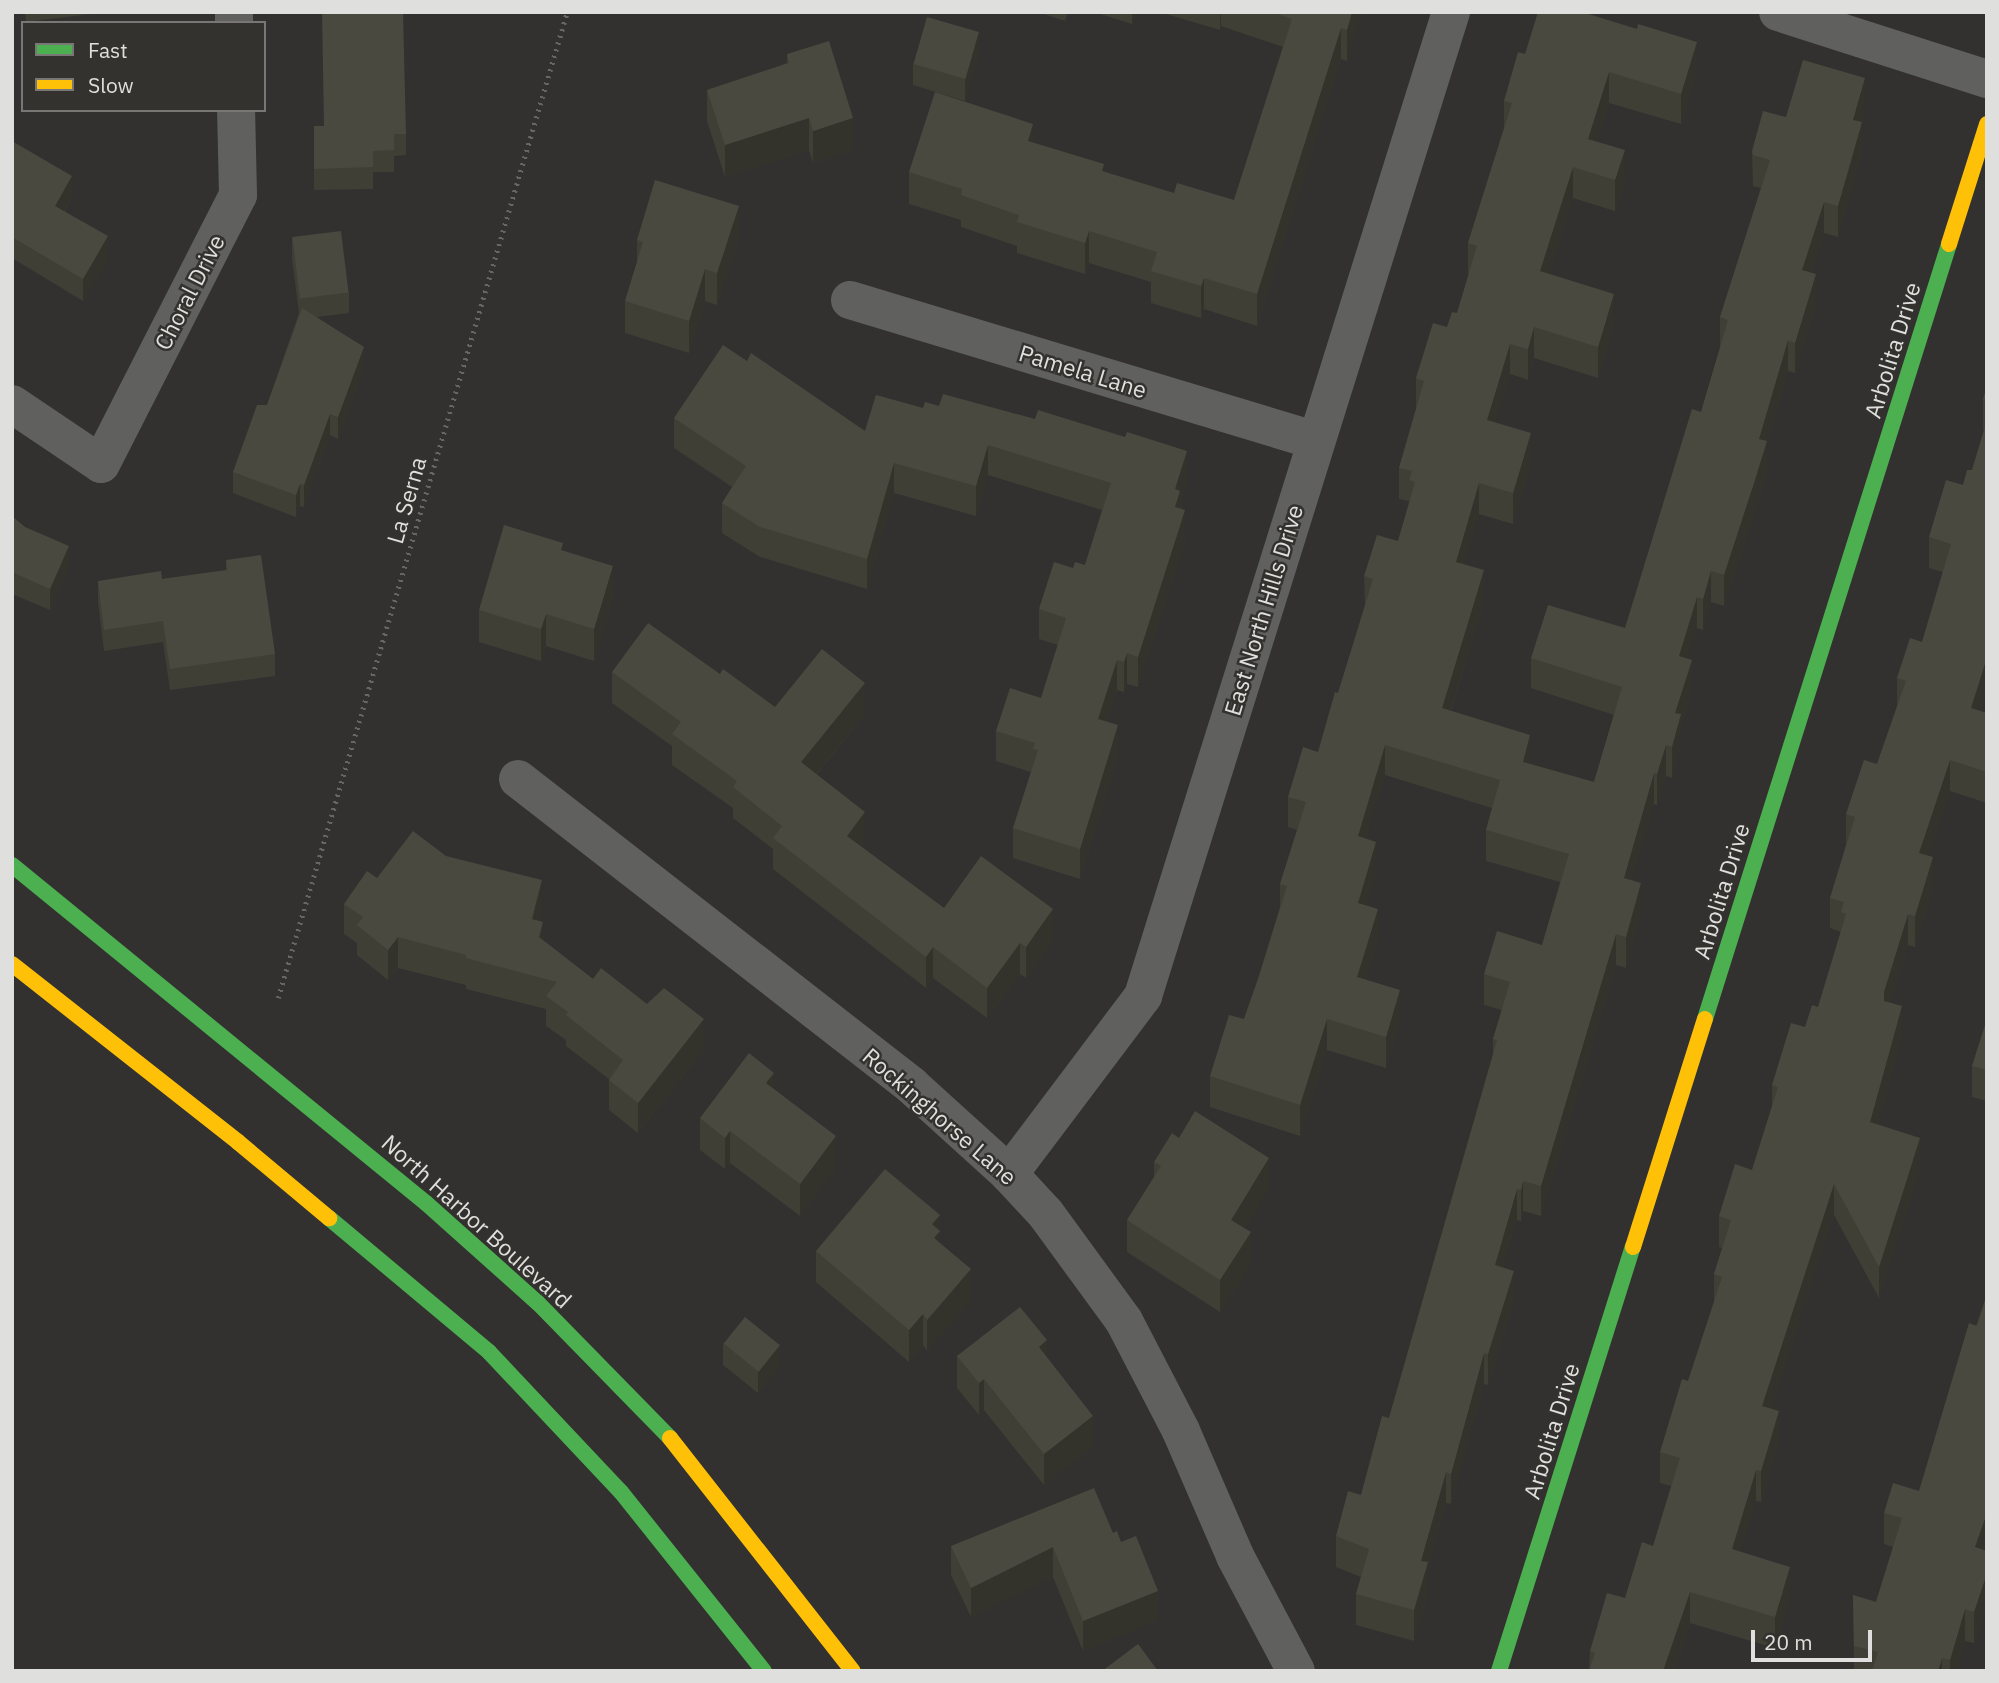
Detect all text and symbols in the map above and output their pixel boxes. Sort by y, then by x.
legend [21,21,266,112]
text: Fast [88,36,128,64]
text: Slow [88,71,134,99]
street label: Choral Drive [148,230,230,354]
street label: Arbolita Drive [1858,279,1926,421]
street label: Pamela Lane [1016,338,1150,404]
street label: La Serna [380,453,432,547]
street label: East North Hills Drive [1218,501,1308,719]
street label: Arbolita Drive [1687,820,1755,962]
street label: Rockinghorse Lane [857,1042,1023,1190]
street label: North Harbor Boulevard [376,1128,578,1314]
street label: Arbolita Drive [1517,1360,1585,1502]
scale bar [1754,1616,1875,1660]
text: 20 m [1764,1628,1813,1656]

